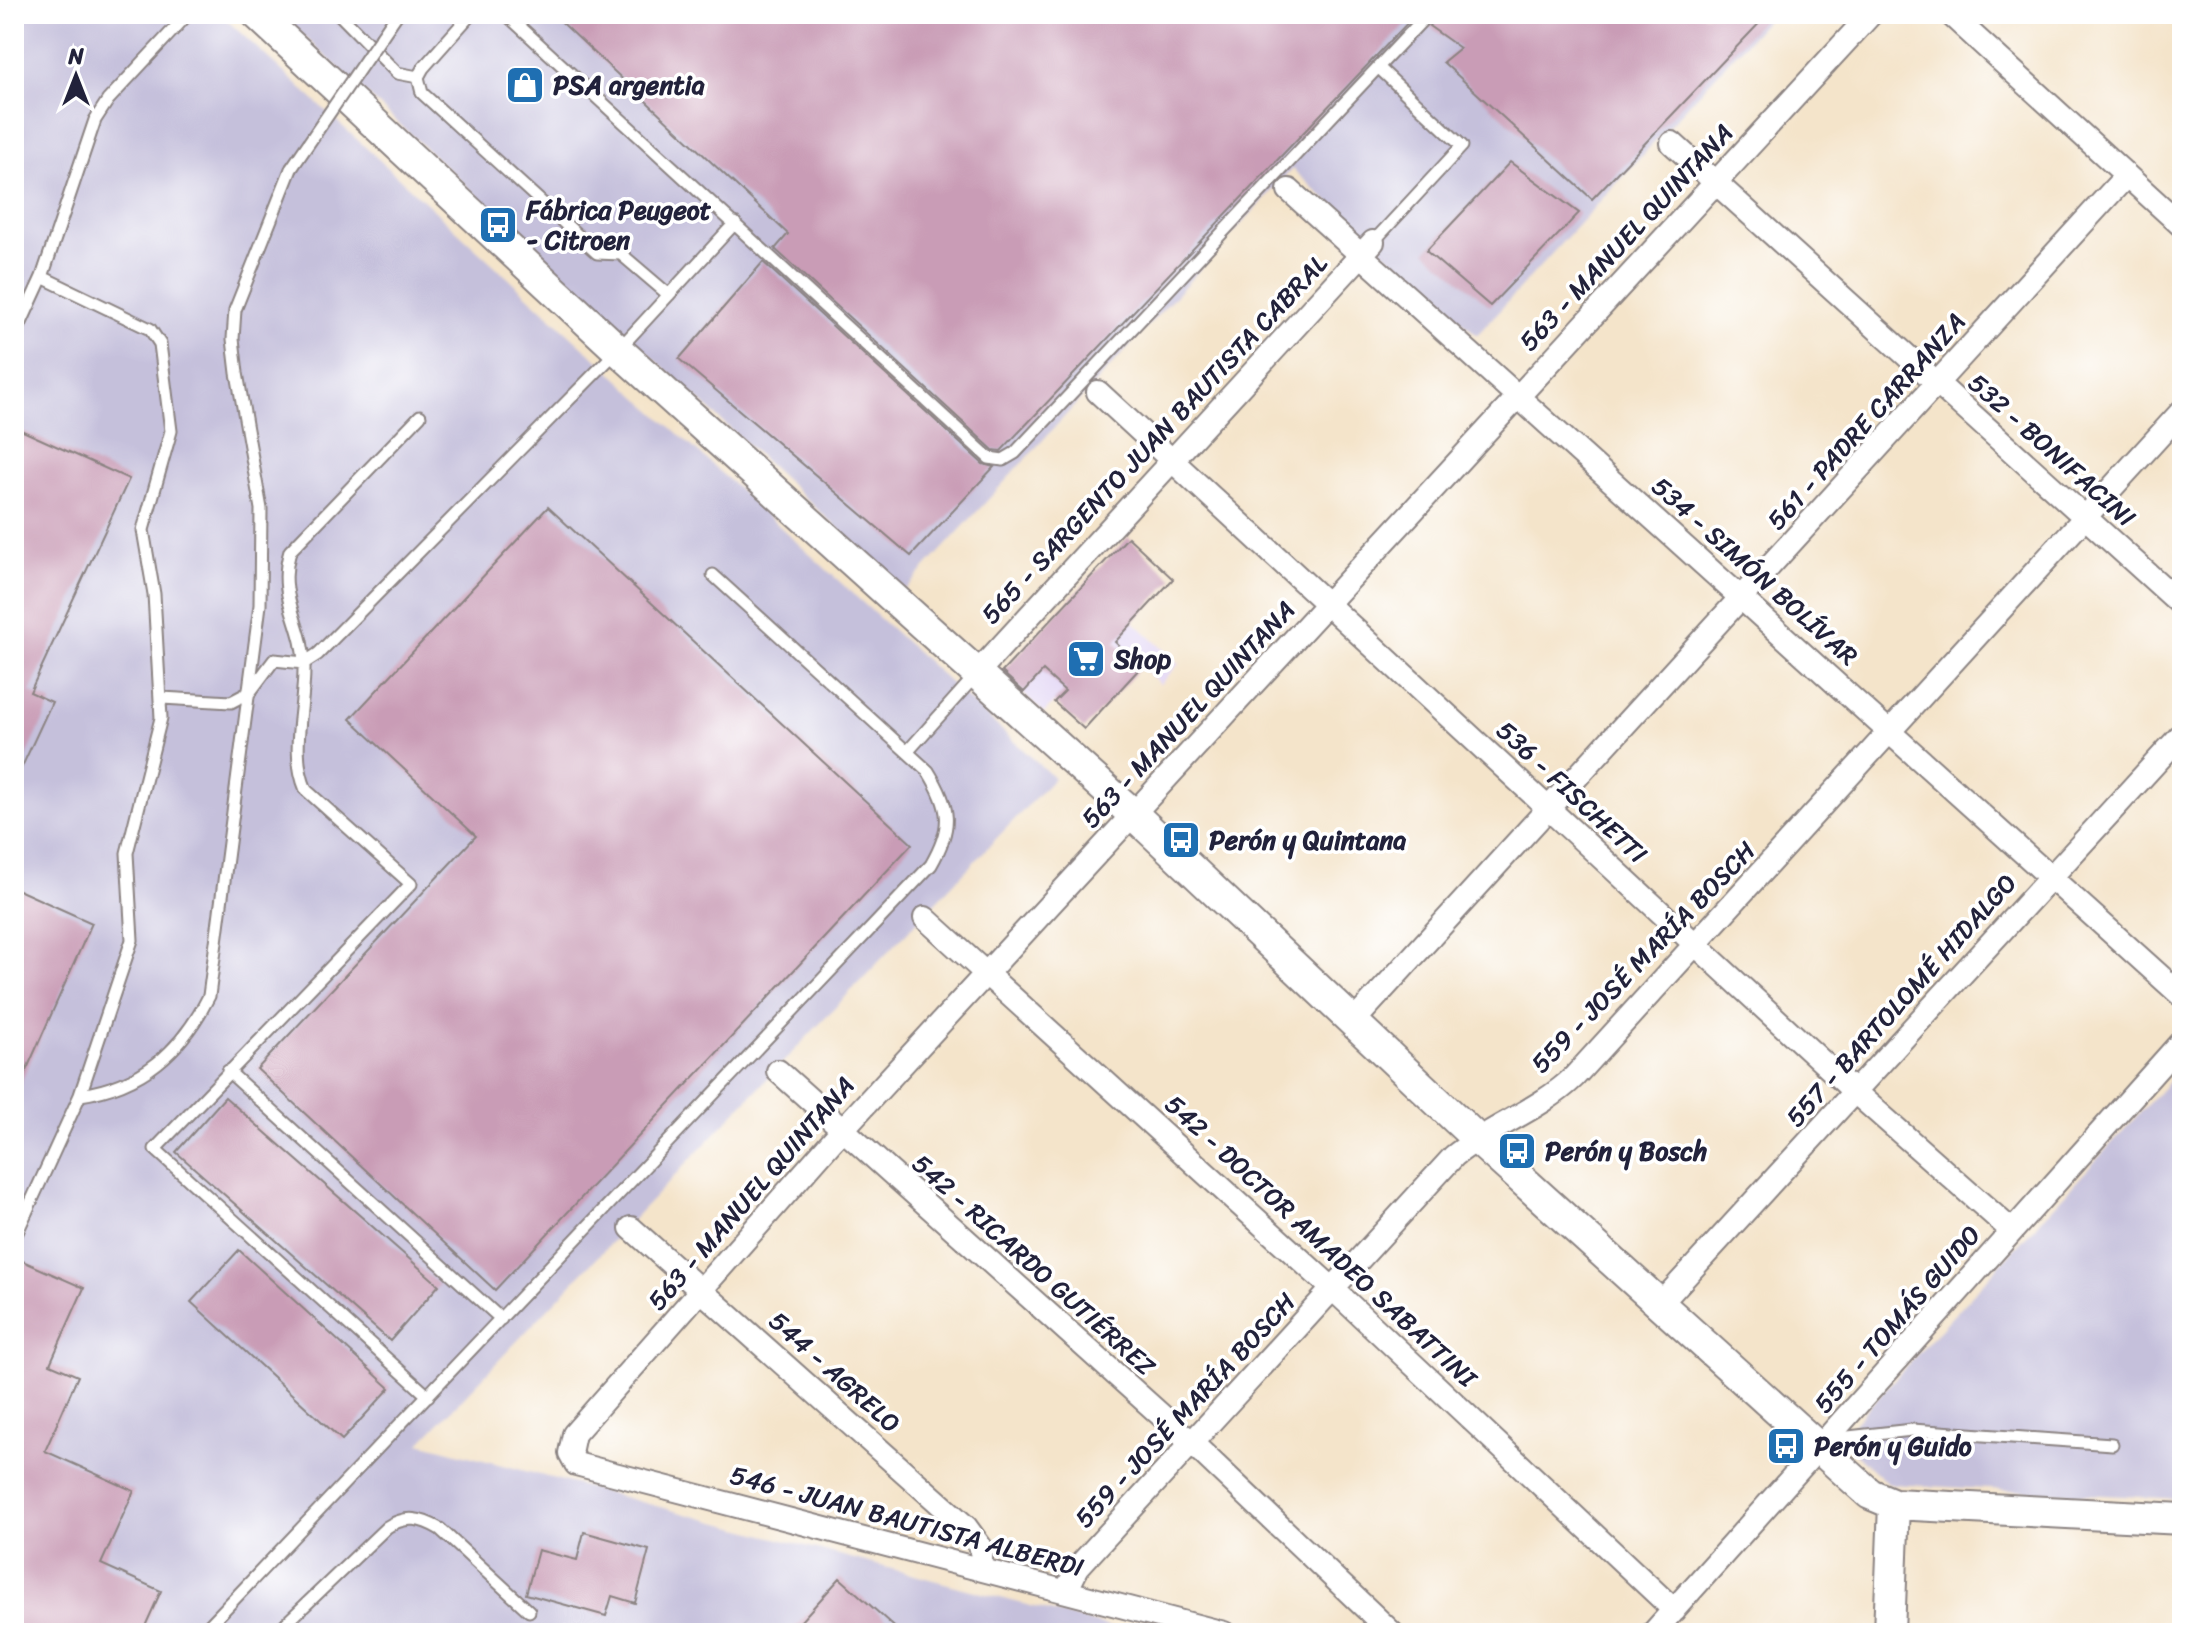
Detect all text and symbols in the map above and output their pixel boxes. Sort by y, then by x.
north arrow [36,36,116,116]
text: N [67,37,84,76]
place label: PSA argentia [553,62,705,108]
shop icon: PSA argentia [504,64,546,106]
street label: 563 - MANUEL QUINTANA [1507,112,1745,362]
place label: Fábrica Peugeot - Citroen [525,187,712,263]
bus stop icon: Fábrica Peugeot - Citroen [477,204,519,246]
street label: 565 - SARGENTO JUAN BAUTISTA CABRAL [969,243,1339,635]
street label: 561 - PADRE CARRANZA [1755,301,1977,541]
street label: 532 - BONIFACINI [1957,361,2147,539]
street label: 534 - SIMÓN BOLÍVAR [1641,465,1870,677]
street label: 563 - MANUEL QUINTANA [1069,589,1307,839]
place label: Shop [1113,636,1171,682]
supermarket icon: Shop [1065,638,1107,680]
street label: 536 - FISCHETTI [1485,709,1659,875]
place label: Perón y Quintana [1209,817,1406,863]
bus stop icon: Perón y Quintana [1160,819,1202,861]
street label: 559 - JOSÉ MARÍA BOSCH [1519,829,1767,1084]
street label: 557 - BARTOLOMÉ HIDALGO [1774,862,2028,1138]
street label: 563 - MANUEL QUINTANA [635,1065,867,1321]
street label: 542 - DOCTOR AMADEO SABATTINI [1154,1083,1489,1400]
place label: Perón y Bosch [1545,1128,1707,1174]
bus stop icon: Perón y Bosch [1496,1130,1538,1172]
street label: 542 - RICARDO GUTIÉRREZ [901,1142,1167,1388]
street label: 555 - TOMÁS GUIDO [1802,1214,1992,1424]
street label: 559 - JOSÉ MARÍA BOSCH [1063,1281,1308,1539]
street label: 544 - AGRELO [758,1299,912,1445]
place label: Perón y Guido [1814,1423,1972,1469]
bus stop icon: Perón y Guido [1765,1425,1807,1467]
street label: 546 - JUAN BAUTISTA ALBERDI [725,1452,1089,1590]

